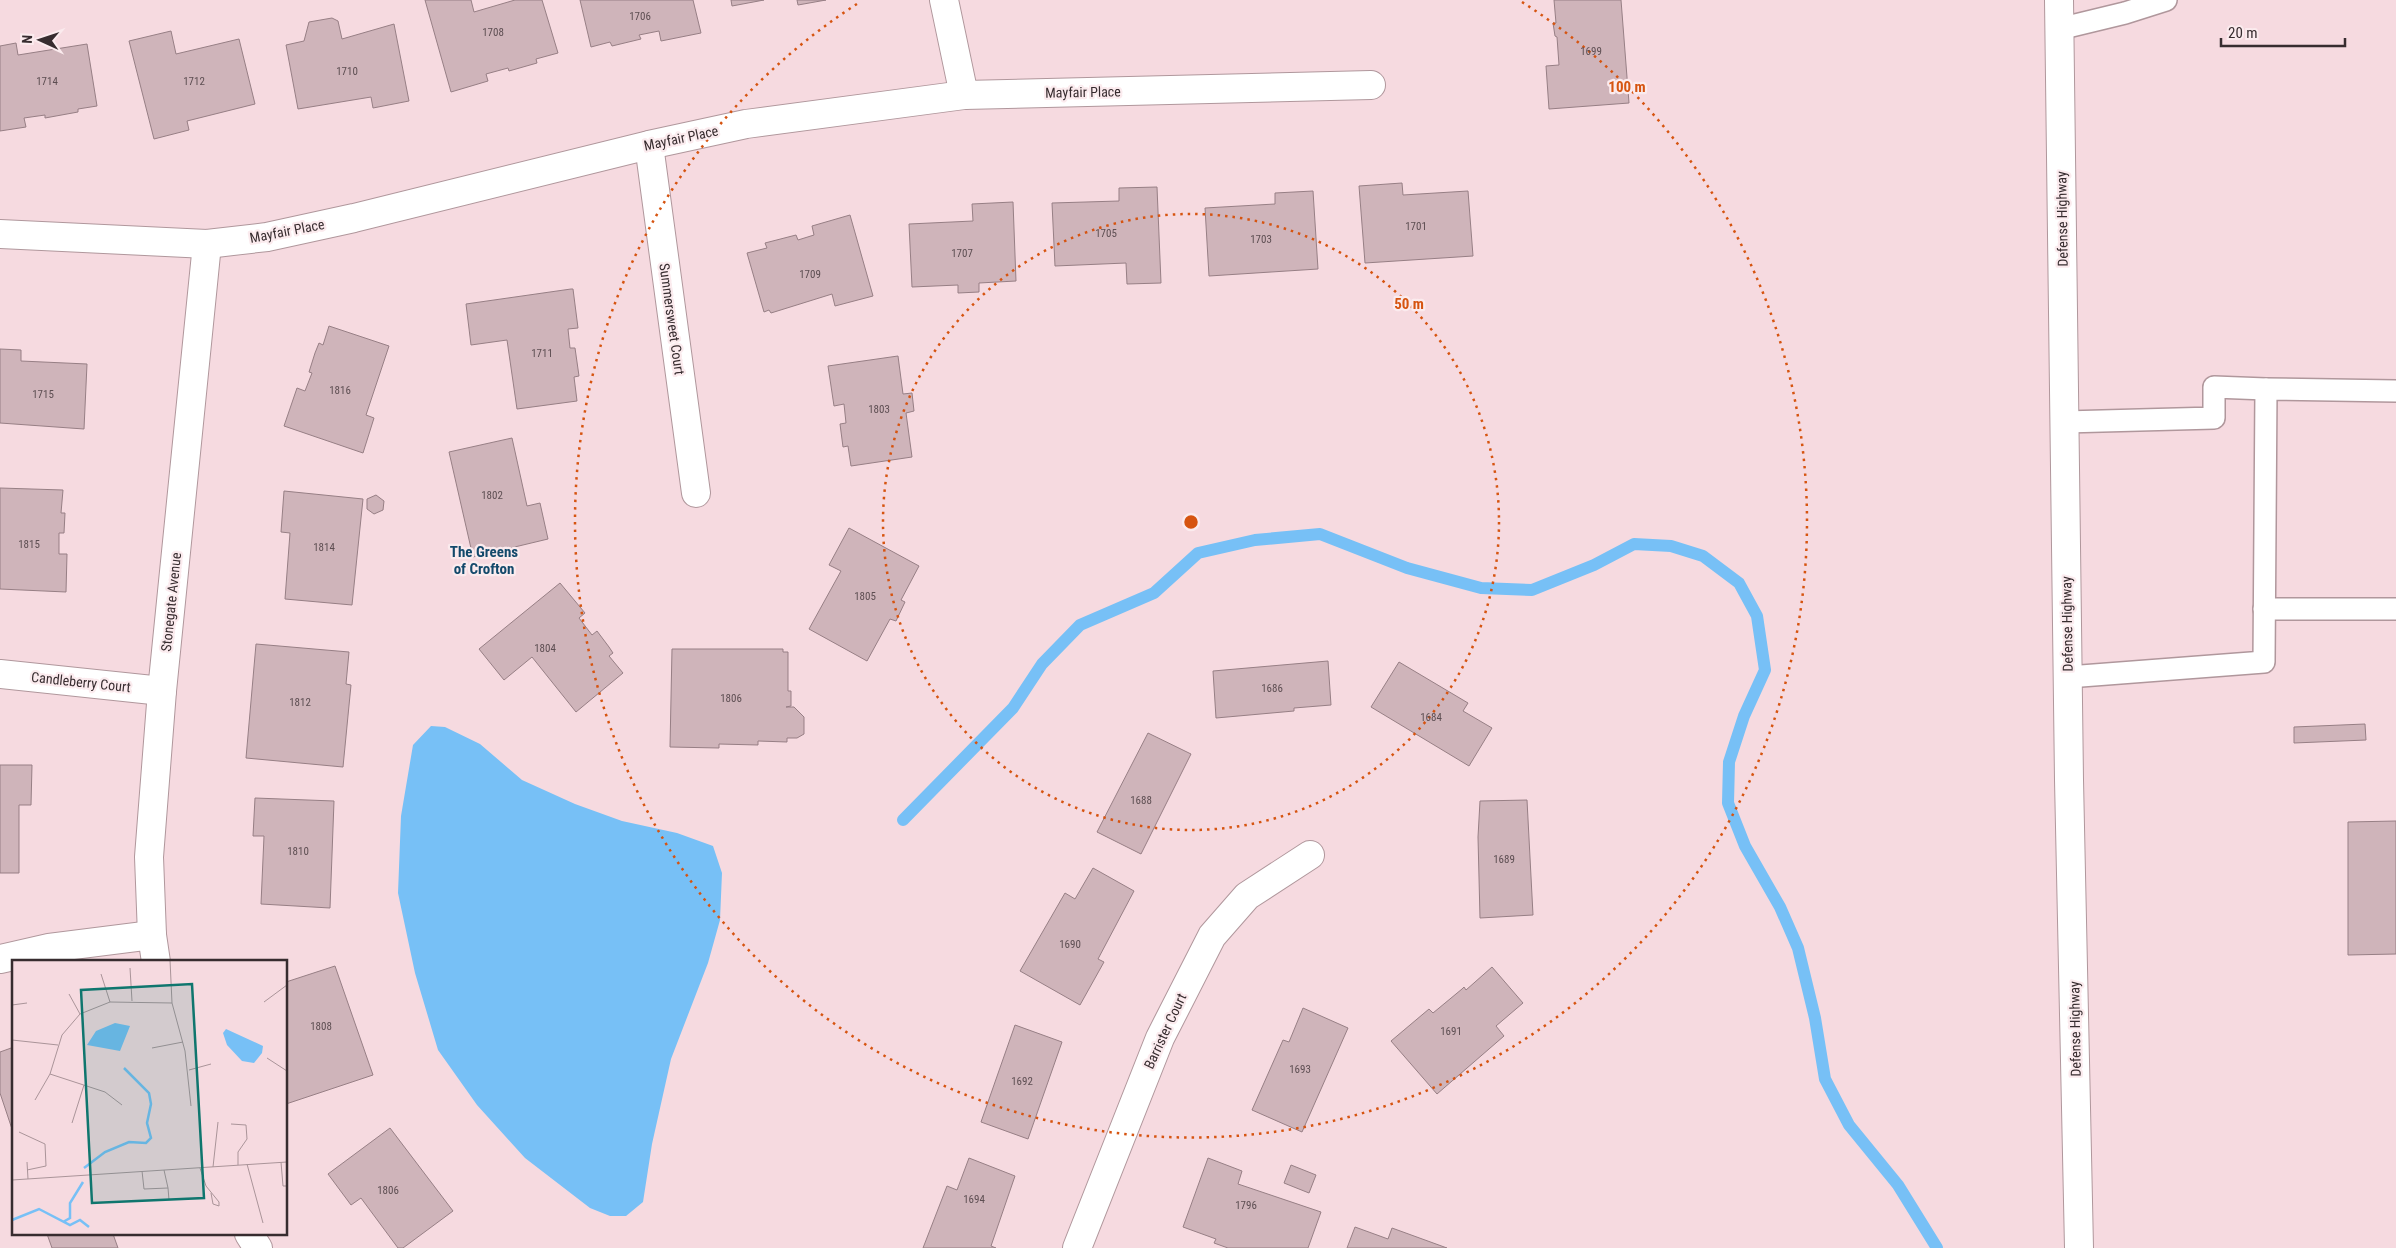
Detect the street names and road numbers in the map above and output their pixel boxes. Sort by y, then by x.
street label: Mayfair Place [1045,83,1121,101]
street label: Mayfair Place [642,122,720,154]
street label: Defense Highway [2053,171,2071,267]
street label: Mayfair Place [248,216,326,246]
street label: Summersweet Court [656,262,688,376]
street label: Stonegate Avenue [158,551,184,652]
street label: Defense Highway [2058,576,2076,672]
street label: Candleberry Court [31,669,131,695]
street label: Defense Highway [2066,981,2084,1077]
street label: Barrister Court [1141,991,1189,1071]

